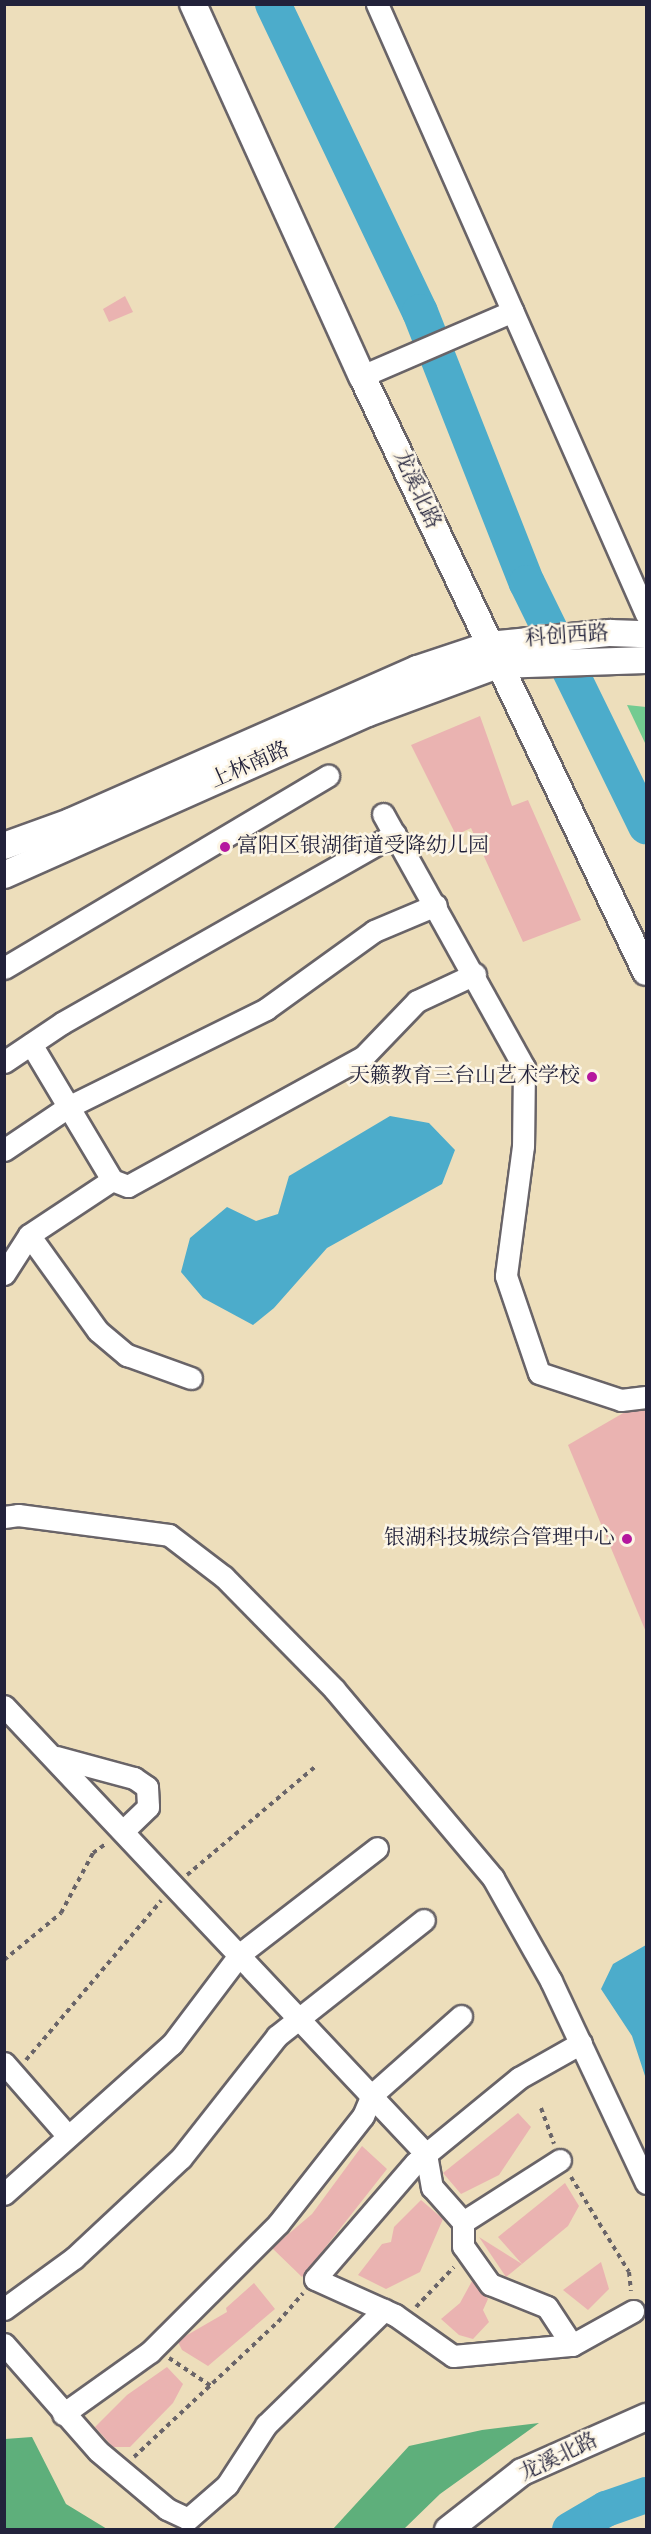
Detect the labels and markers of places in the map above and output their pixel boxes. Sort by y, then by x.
place label: 富阳区银湖街道受降幼儿园 [237,834,489,860]
marker: 富阳区银湖街道受降幼儿园 [218,840,232,854]
place label: 天籁教育三台山艺术学校 [349,1064,580,1090]
marker: 天籁教育三台山艺术学校 [585,1070,599,1084]
place label: 银湖科技城综合管理中心 [384,1526,615,1552]
marker: 银湖科技城综合管理中心 [620,1532,634,1546]

